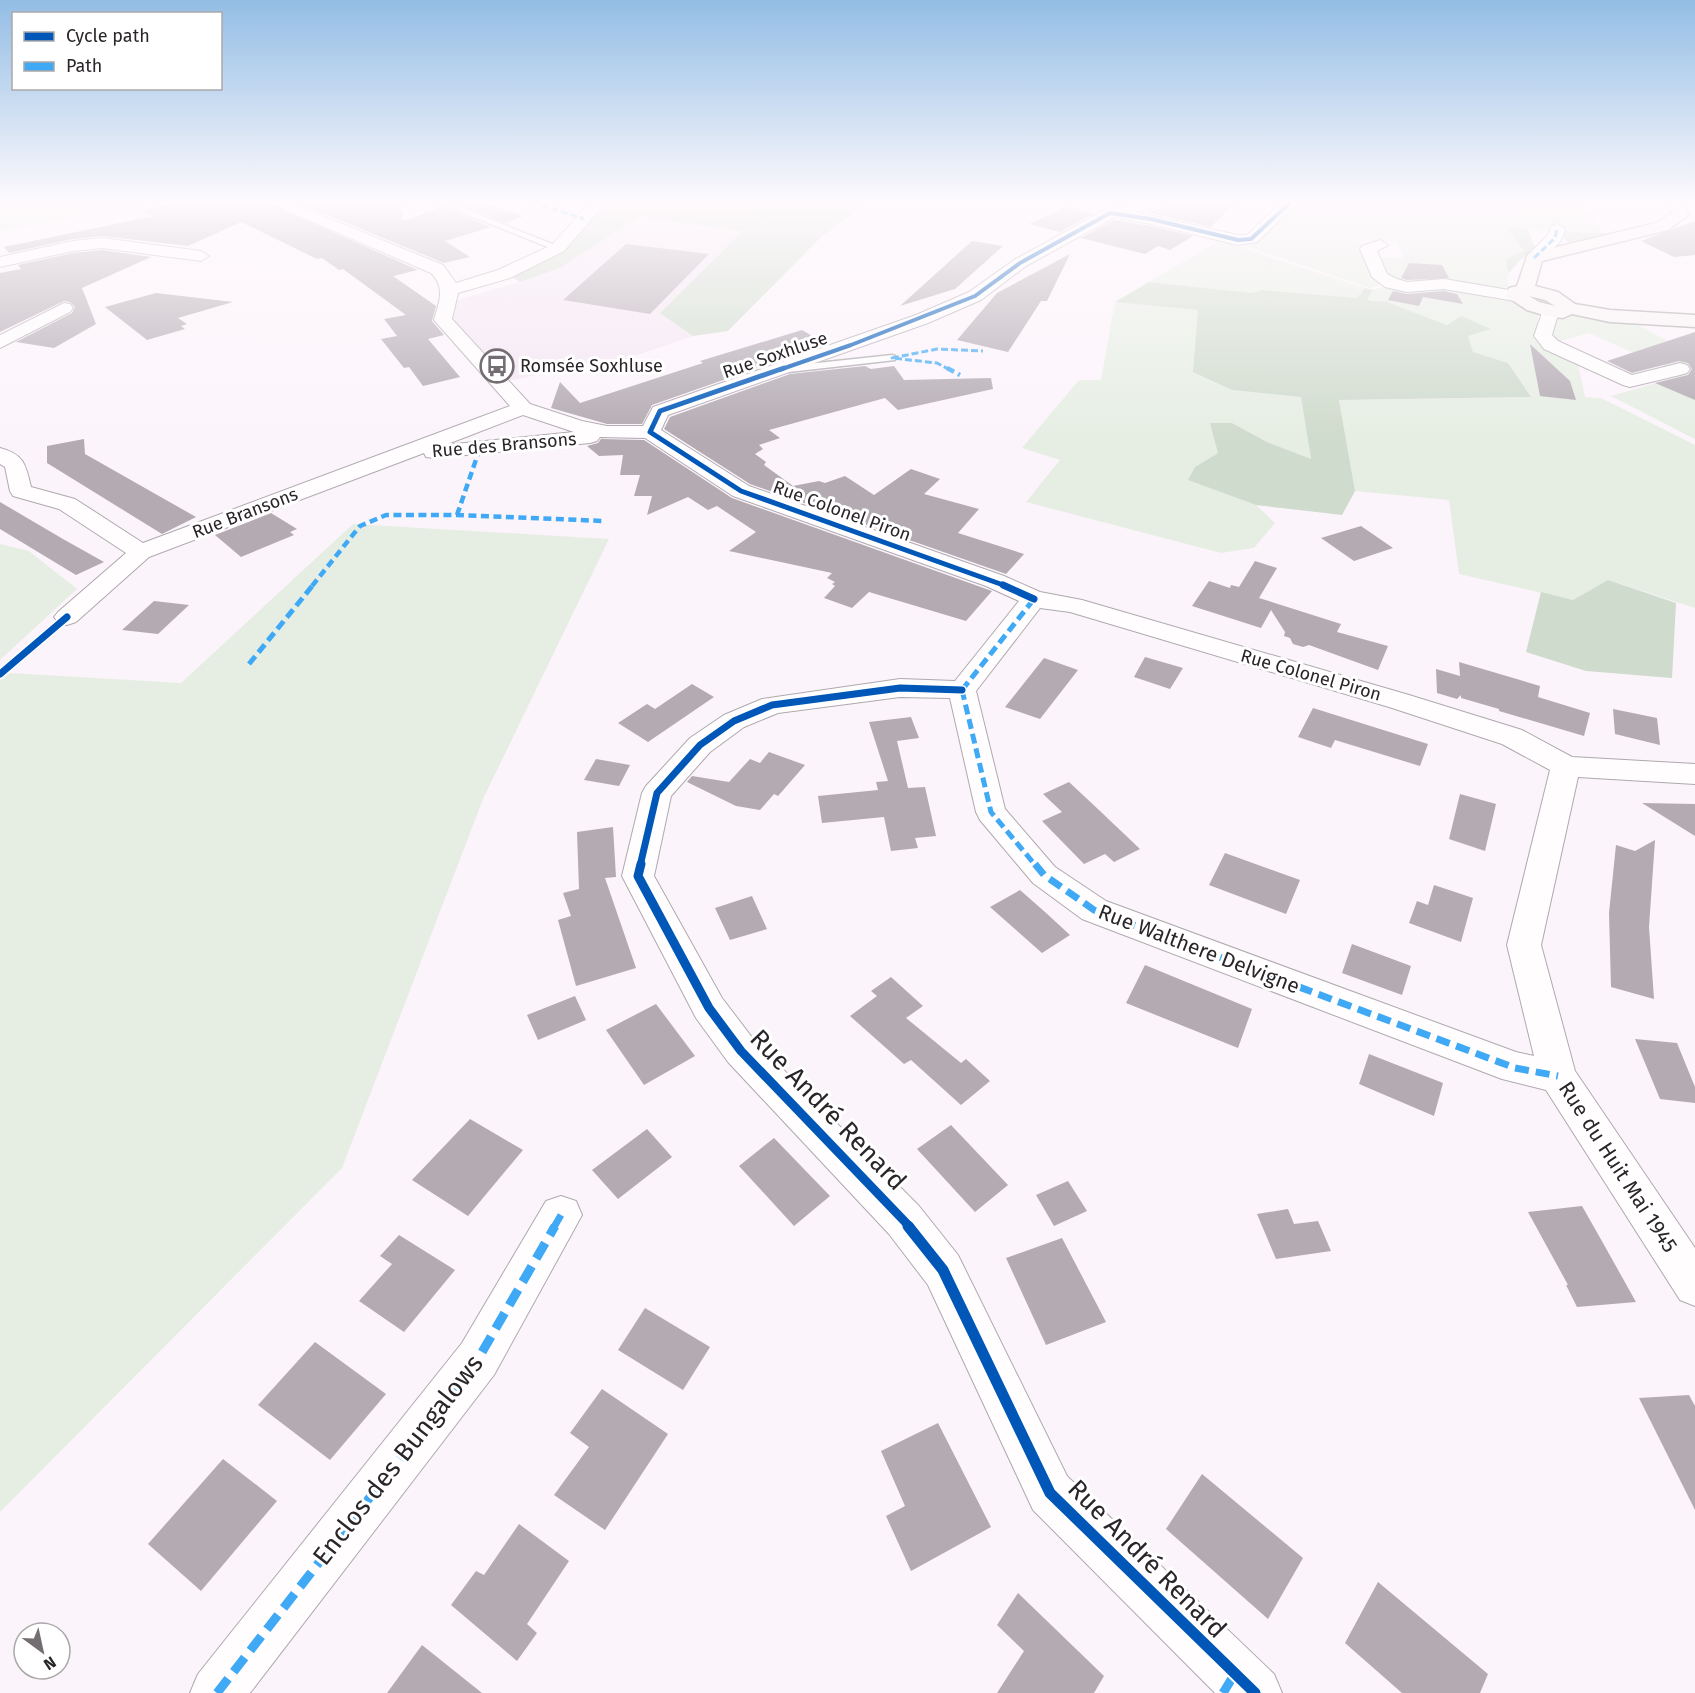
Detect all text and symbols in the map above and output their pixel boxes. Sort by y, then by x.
legend [12,12,222,90]
text: Cycle path [66,25,150,47]
text: Path [66,55,102,77]
street label: Rue Soxhluse [720,327,830,383]
bus stop icon: Romsée Soxhluse [479,348,515,384]
place label: Romsée Soxhluse [520,355,663,377]
street label: Rue des Bransons [431,428,577,462]
street label: Rue Colonel Piron [770,476,914,546]
street label: Rue Bransons [189,483,301,543]
street label: Rue Colonel Piron [1238,644,1384,706]
street label: Rue Walthere Delvigne [1095,899,1303,999]
street label: Rue André Renard [743,1023,913,1197]
street label: Rue du Huit Mai 1945 [1553,1077,1683,1257]
street label: Enclos des Bungalows [306,1349,490,1571]
street label: Rue André Renard [1061,1473,1233,1645]
north arrow [12,1621,72,1681]
text: N [40,1652,60,1674]

